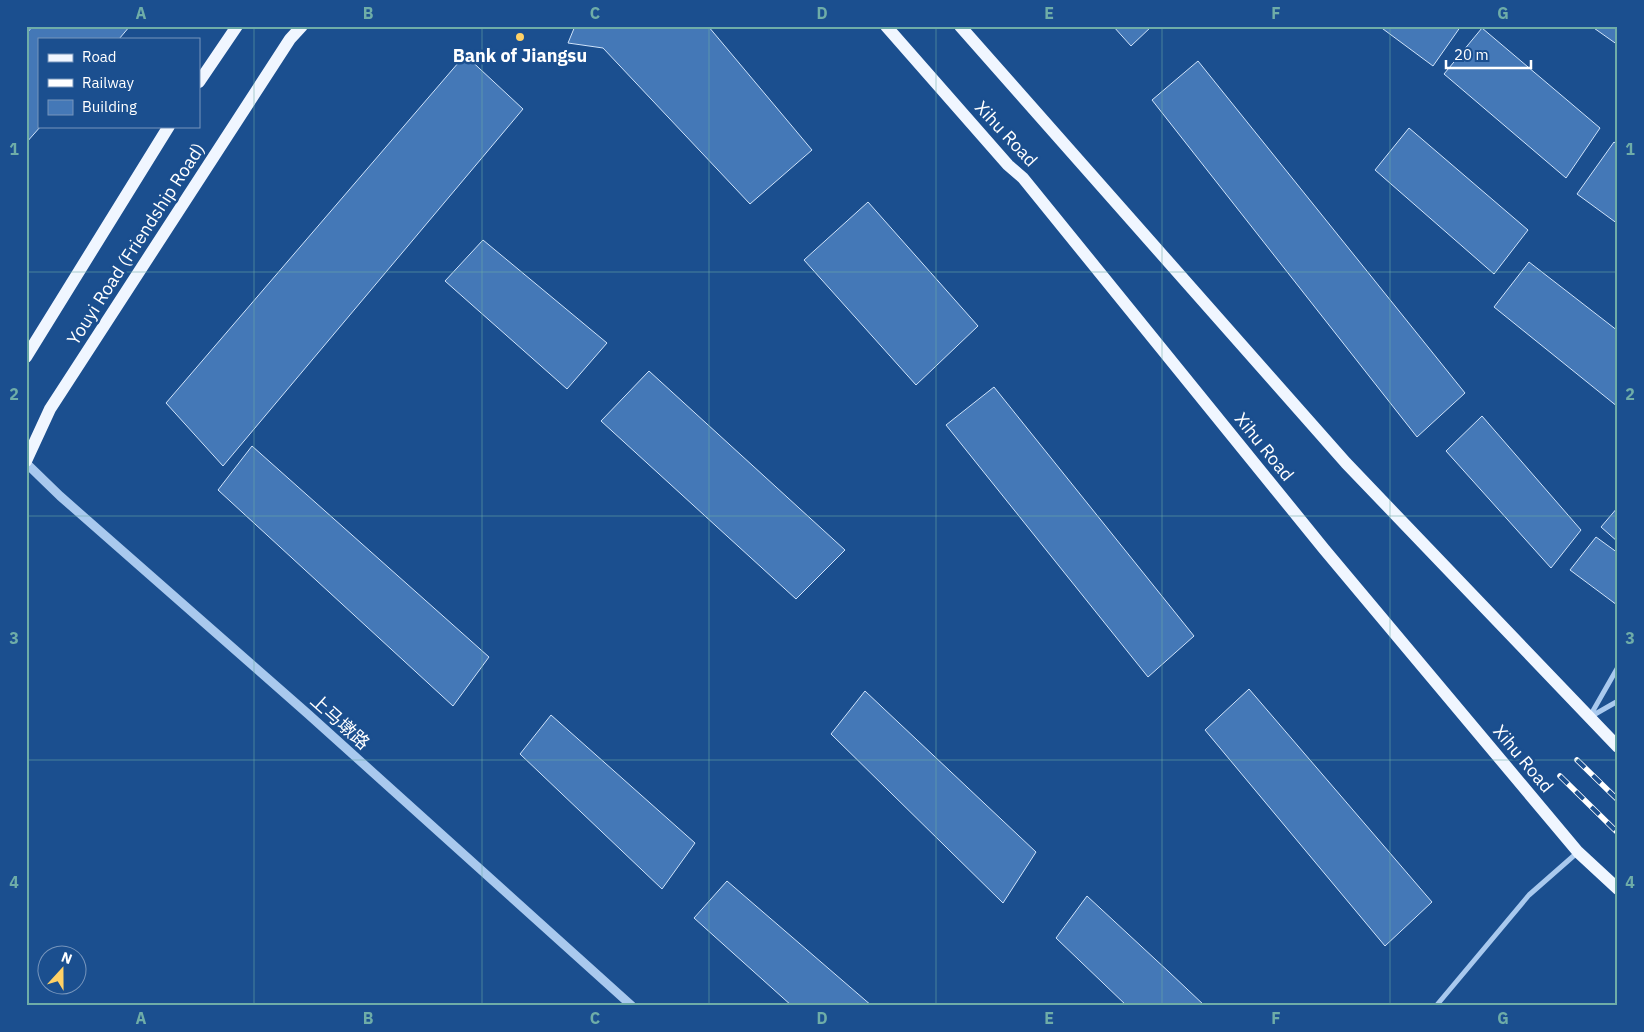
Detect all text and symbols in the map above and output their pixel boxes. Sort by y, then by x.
text: A [136,3,147,23]
text: B [363,3,374,23]
text: C [590,3,600,23]
text: D [816,3,828,23]
text: E [1044,3,1054,23]
text: F [1271,3,1281,23]
text: G [1497,3,1509,23]
marker: Bank of Jiangsu [514,31,526,43]
legend [38,38,200,128]
scale bar [1446,38,1532,70]
place label: Bank of Jiangsu [453,44,587,67]
text: 20 m [1454,45,1489,64]
text: Road [82,47,117,66]
text: Railway [82,73,135,92]
street label: Xihu Road [970,96,1043,171]
text: Building [82,97,137,116]
street label: Youyi Road (Friendship Road) [62,138,210,349]
text: 1 [9,139,19,159]
text: 1 [1625,139,1635,159]
text: 2 [9,384,19,404]
text: 2 [1625,384,1635,404]
street label: Xihu Road [1230,408,1299,486]
text: 3 [9,628,19,648]
text: 3 [1625,628,1635,648]
street label: 上马墩路 [306,689,375,754]
street label: Xihu Road [1488,720,1558,797]
text: 4 [9,872,19,892]
text: 4 [1625,872,1635,892]
north arrow [38,944,88,994]
text: N [59,948,75,968]
text: A [136,1008,147,1028]
text: B [363,1008,374,1028]
text: C [590,1008,600,1028]
text: D [816,1008,828,1028]
text: E [1044,1008,1054,1028]
text: F [1271,1008,1281,1028]
text: G [1497,1008,1509,1028]

